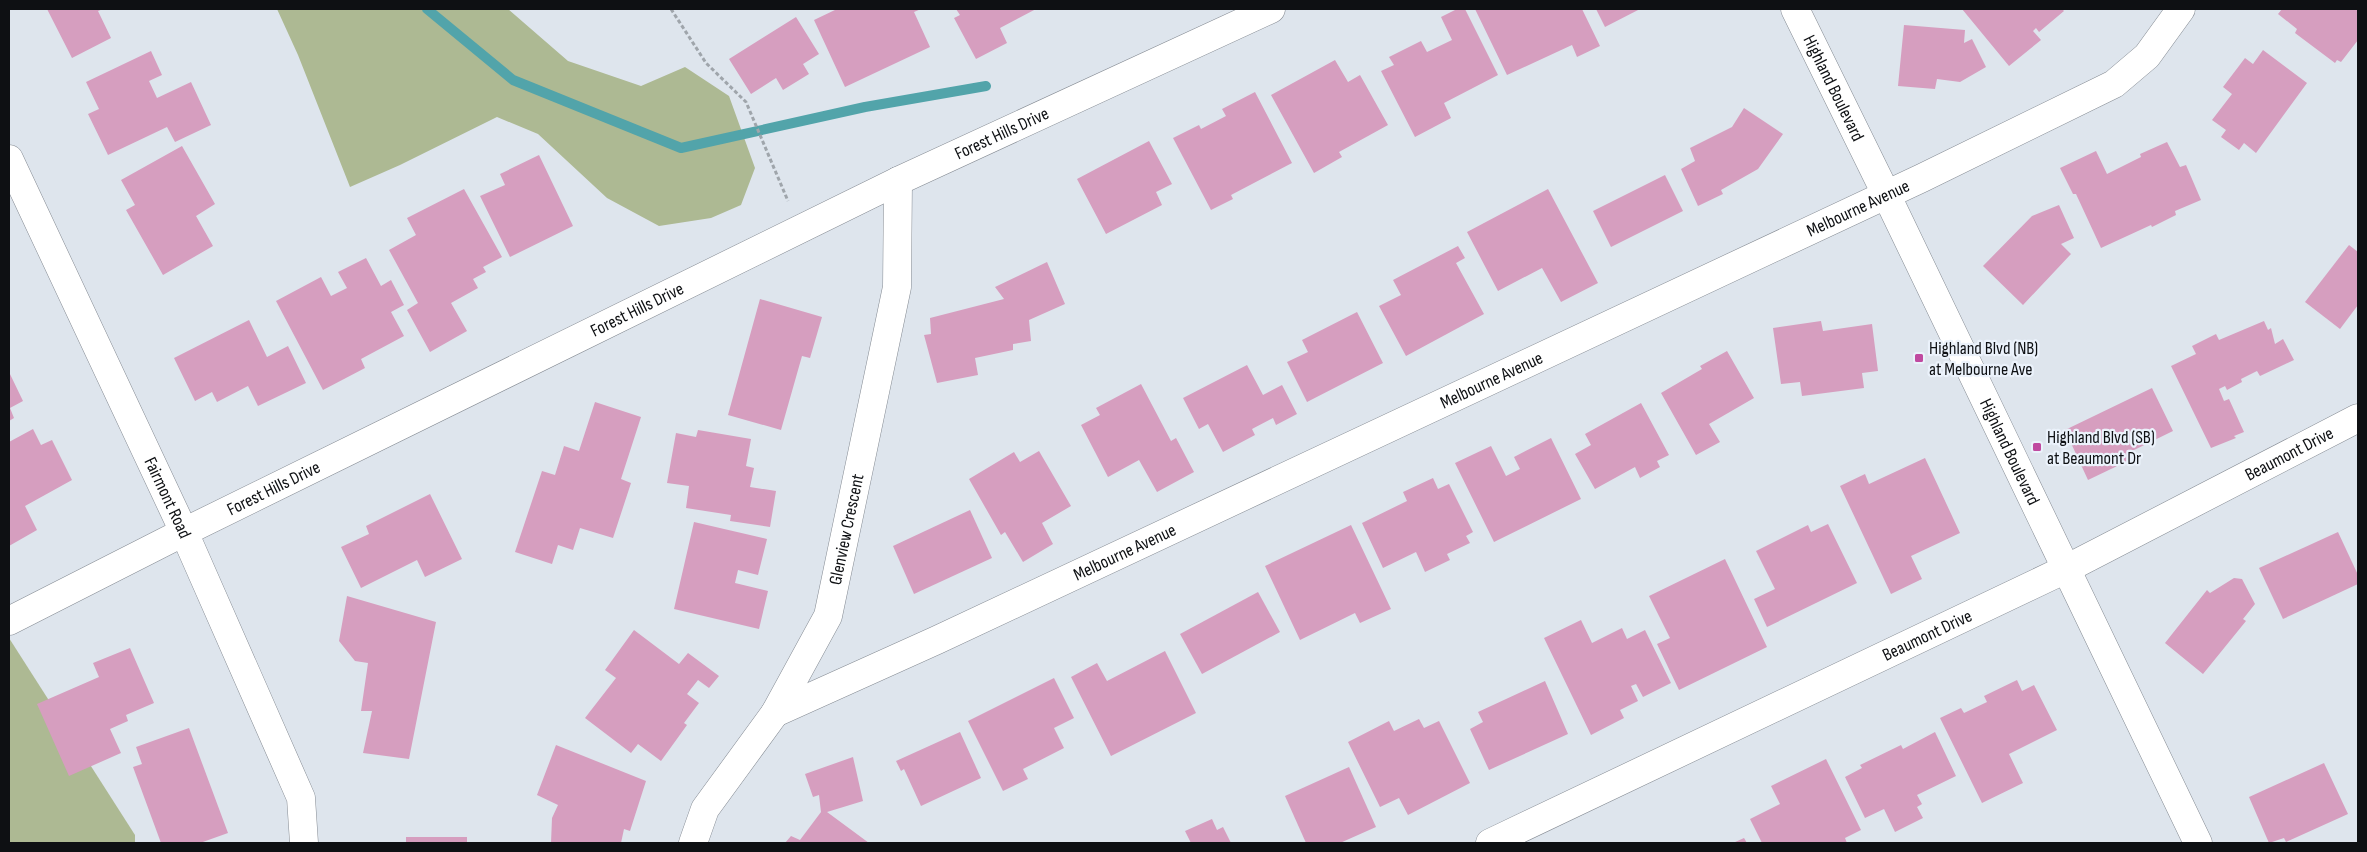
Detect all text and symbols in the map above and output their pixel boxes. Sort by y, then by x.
street label: Highland Boulevard [1799,32,1869,144]
street label: Forest Hills Drive [951,103,1052,164]
street label: Melbourne Avenue [1803,175,1913,241]
street label: Forest Hills Drive [587,278,687,341]
place label: Highland Blvd (NB) at Melbourne Ave [1929,338,2038,380]
street label: Melbourne Avenue [1437,347,1546,413]
marker: Highland Blvd (NB) at Melbourne Ave [1913,352,1925,364]
street label: Highland Boulevard [1975,395,2044,508]
street label: Beaumont Drive [2241,422,2337,485]
place label: Highland Blvd (SB) at Beaumont Dr [2047,427,2155,469]
marker: Highland Blvd (SB) at Beaumont Dr [2031,441,2043,453]
street label: Fairmont Road [140,454,196,541]
street label: Forest Hills Drive [223,456,323,520]
street label: Glenview Crescent [824,471,868,587]
street label: Melbourne Avenue [1070,519,1179,585]
street label: Beaumont Drive [1879,605,1975,665]

